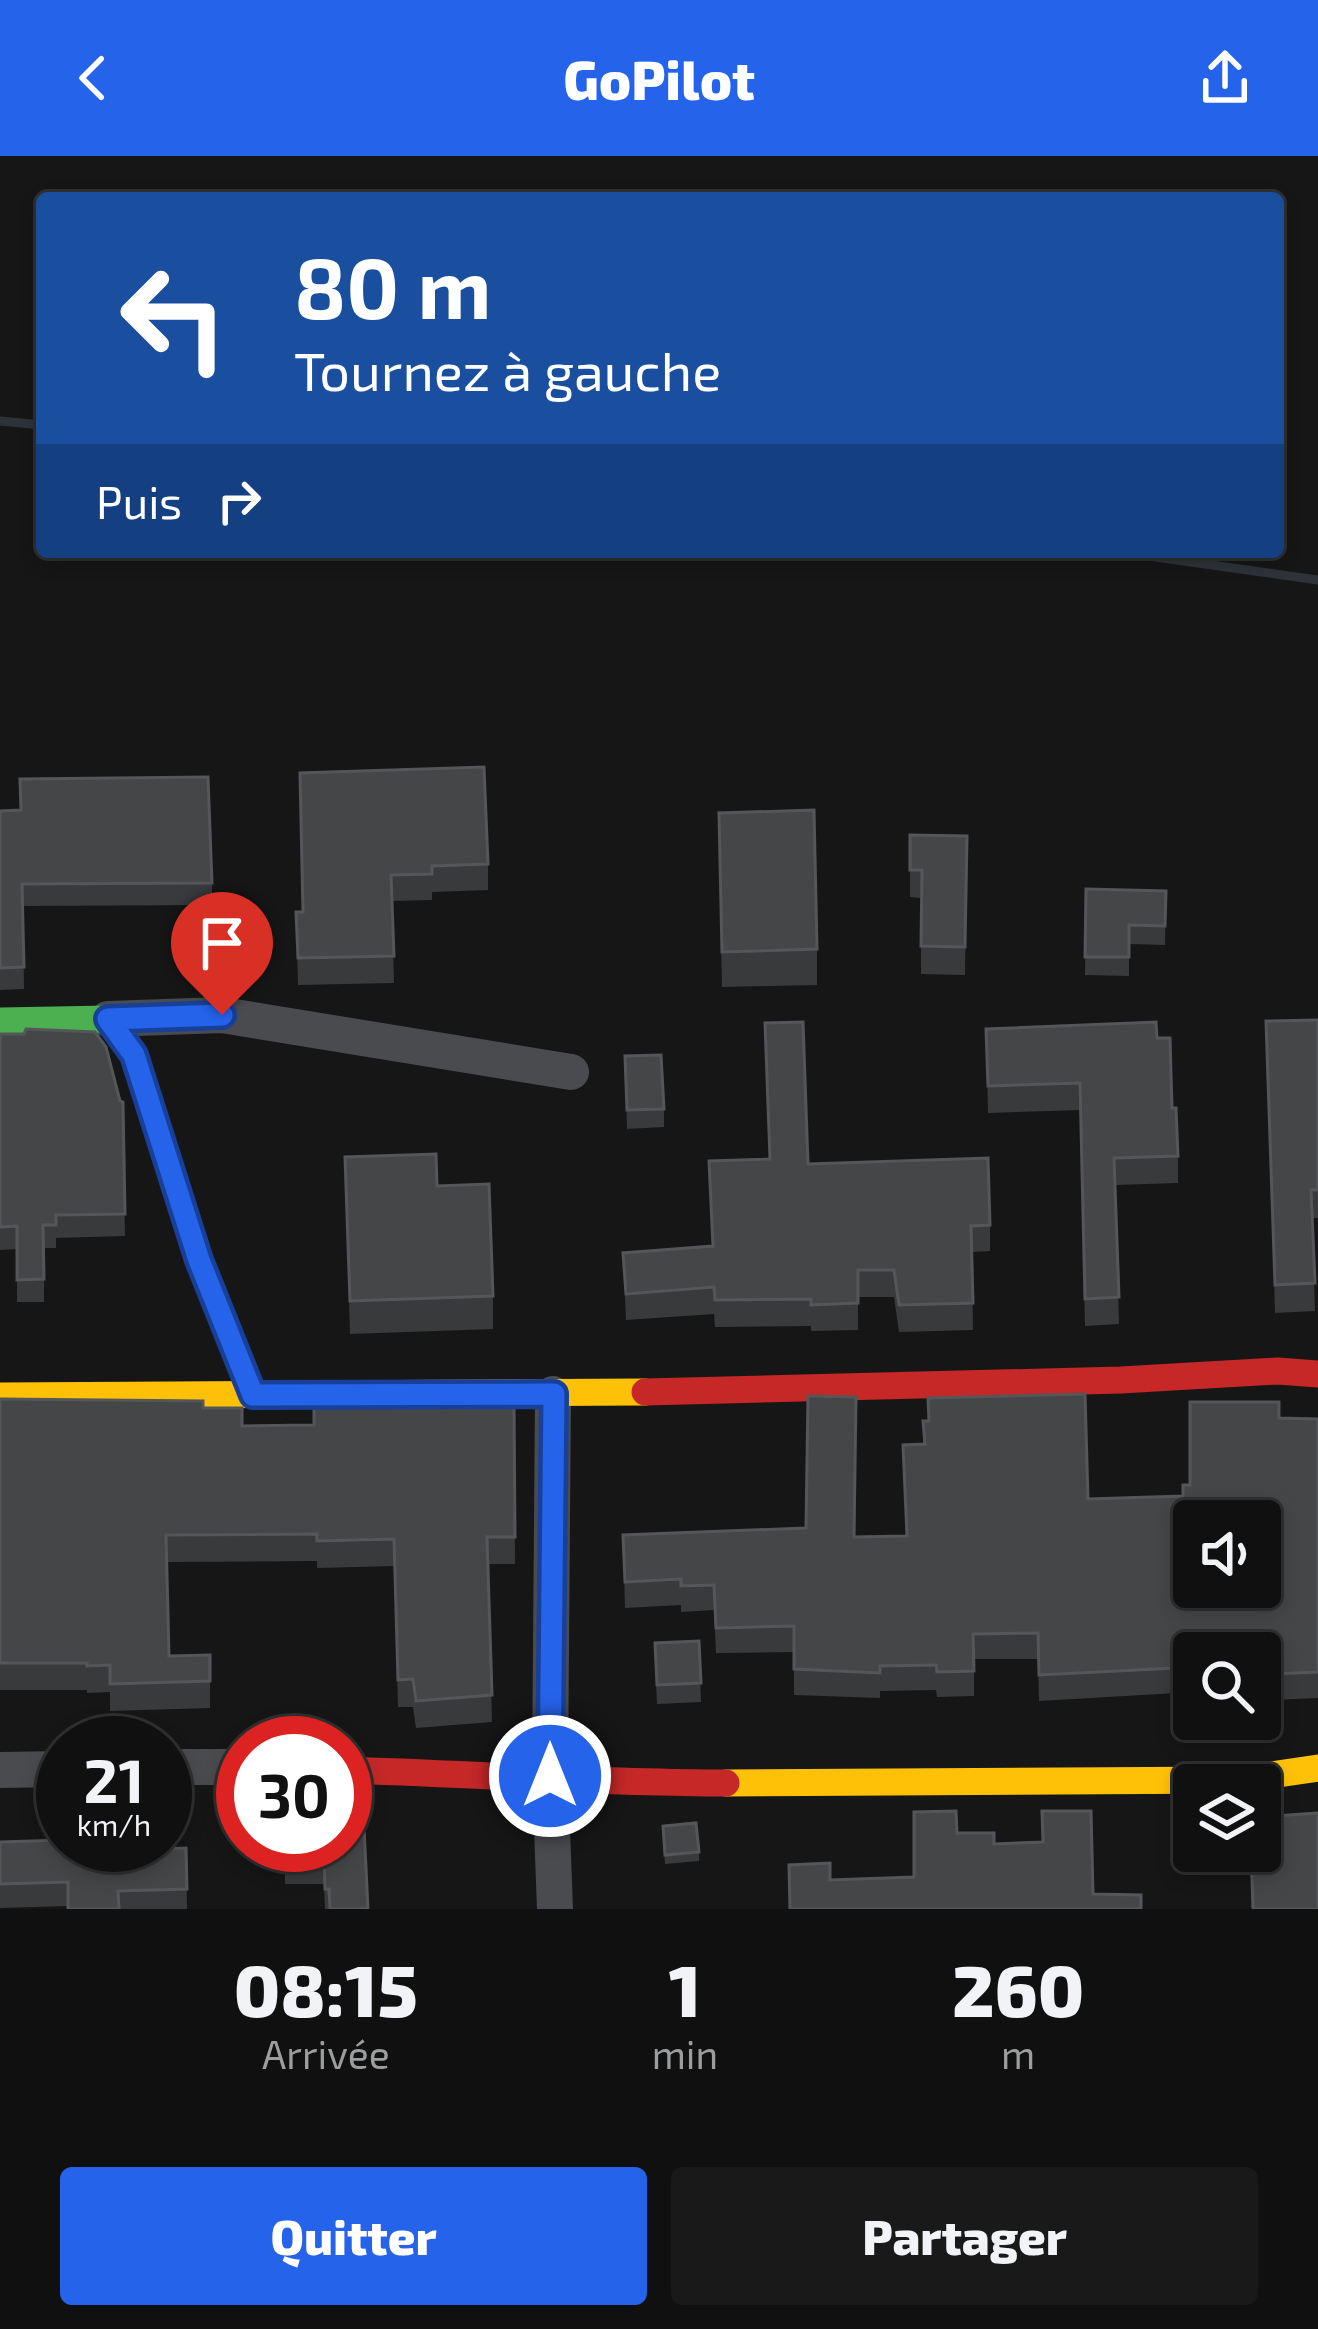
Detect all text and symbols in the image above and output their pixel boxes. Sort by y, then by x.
icon: back [60,45,126,111]
icon: share [1192,45,1258,111]
text: GoPilot [563,46,755,111]
text: 80 m [294,235,491,336]
icon: left [96,240,252,396]
text: Tournez à gauche [294,337,721,402]
icon: right [206,468,272,534]
text: Puis [96,474,182,528]
pin [171,892,273,1015]
icon: arrive [189,910,255,976]
map controls [1173,1500,1281,1872]
button: sound [1173,1500,1281,1608]
button: search [1173,1632,1281,1740]
position arrow [487,1713,613,1839]
speed limit sign: 30 [216,1716,372,1872]
text: 21 [84,1743,144,1815]
button: layers [1173,1764,1281,1872]
text: km/h [77,1806,151,1842]
text: 08:15 [234,1945,418,2031]
text: 1 [669,1945,701,2031]
text: 260 [952,1945,1084,2031]
text: Arrivée [262,2030,390,2077]
text: min [652,2030,718,2077]
text: m [1001,2030,1035,2077]
button: Quitter [60,2167,647,2305]
button: Partager [671,2167,1258,2305]

